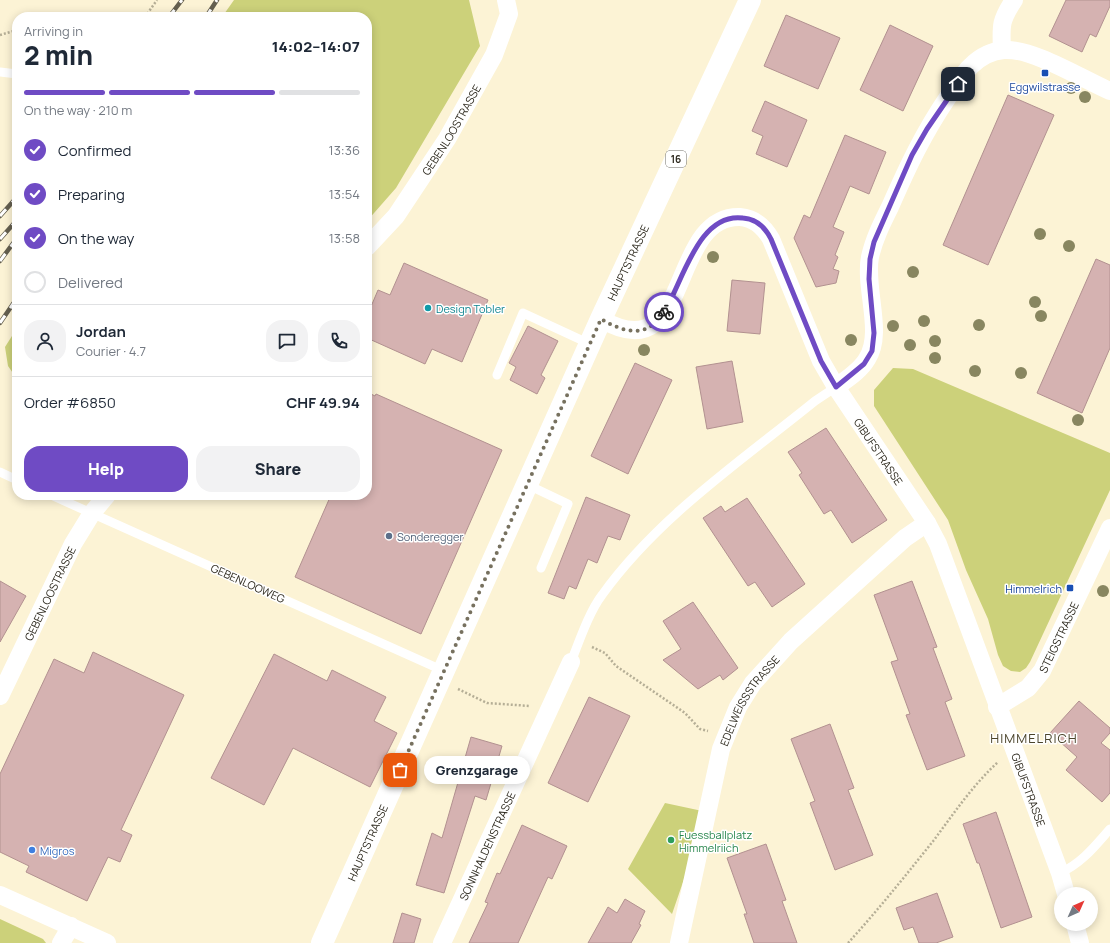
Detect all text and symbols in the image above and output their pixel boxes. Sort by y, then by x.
text: Arriving in [24,22,83,40]
text: 14:02–14:07 [272,36,360,57]
text: 2 min [24,37,93,73]
pin [941,67,975,101]
marker: Eggwilstrasse [1040,68,1050,78]
icon: home [947,73,969,95]
place label: Eggwilstrasse [1010,79,1081,94]
street label: GEBENLOOSTRASSE [418,81,484,178]
text: On the way · 210 m [24,101,132,119]
icon: check [24,139,46,161]
text: Confirmed [58,140,131,161]
text: 13:36 [329,141,360,159]
road number: 16 [666,151,686,167]
icon: check [24,183,46,205]
text: Preparing [58,184,125,205]
text: 13:54 [329,185,360,203]
street label: HAUPTSTRASSE [603,222,652,303]
icon: check [24,227,46,249]
text: On the way [58,228,134,249]
text: 13:58 [329,229,360,247]
text: Delivered [58,272,123,293]
courier [644,292,684,332]
place label: Design Tobler [436,301,505,316]
icon: bike [653,301,675,323]
marker: Design Tobler [423,303,433,313]
button: person [24,320,66,362]
button: chat [266,320,308,362]
button: phone [318,320,360,362]
text: Jordan [76,321,126,342]
text: Courier · 4.7 [76,342,146,360]
text: Order #6850 [24,392,116,413]
text: CHF 49.94 [286,392,360,413]
street label: GIBUFSTRASSE [851,415,907,488]
button: Help [24,446,188,492]
button: Share [196,446,360,492]
place label: Sonderegger [397,529,463,544]
marker: Sonderegger [384,531,394,541]
street label: GEBENLOOSTRASSE [20,544,78,643]
street label: GEBENLOOWEG [209,560,288,606]
place label: Himmelrich [1005,581,1062,596]
marker: Himmelrich [1065,583,1075,593]
street label: STEIGSTRASSE [1035,599,1081,675]
street label: EDELWEISSSTRASSE [716,652,782,748]
district label: HIMMELRICH [990,729,1078,747]
street label: GIBUFSTRASSE [1009,751,1050,829]
pin [383,753,417,787]
callout: Grenzgarage [424,756,530,784]
icon: bag [389,759,411,781]
text: Grenzgarage [436,761,518,779]
street label: SONNHALDENSTRASSE [455,789,518,903]
street label: HAUPTSTRASSE [343,802,391,883]
place label: Fuessballplatz Himmelriich [679,827,752,855]
marker: Fuessballplatz Himmelriich [666,835,676,845]
place label: Migros [40,843,75,858]
marker: Migros [27,845,37,855]
north arrow [1054,887,1098,931]
map controls [1054,887,1098,931]

